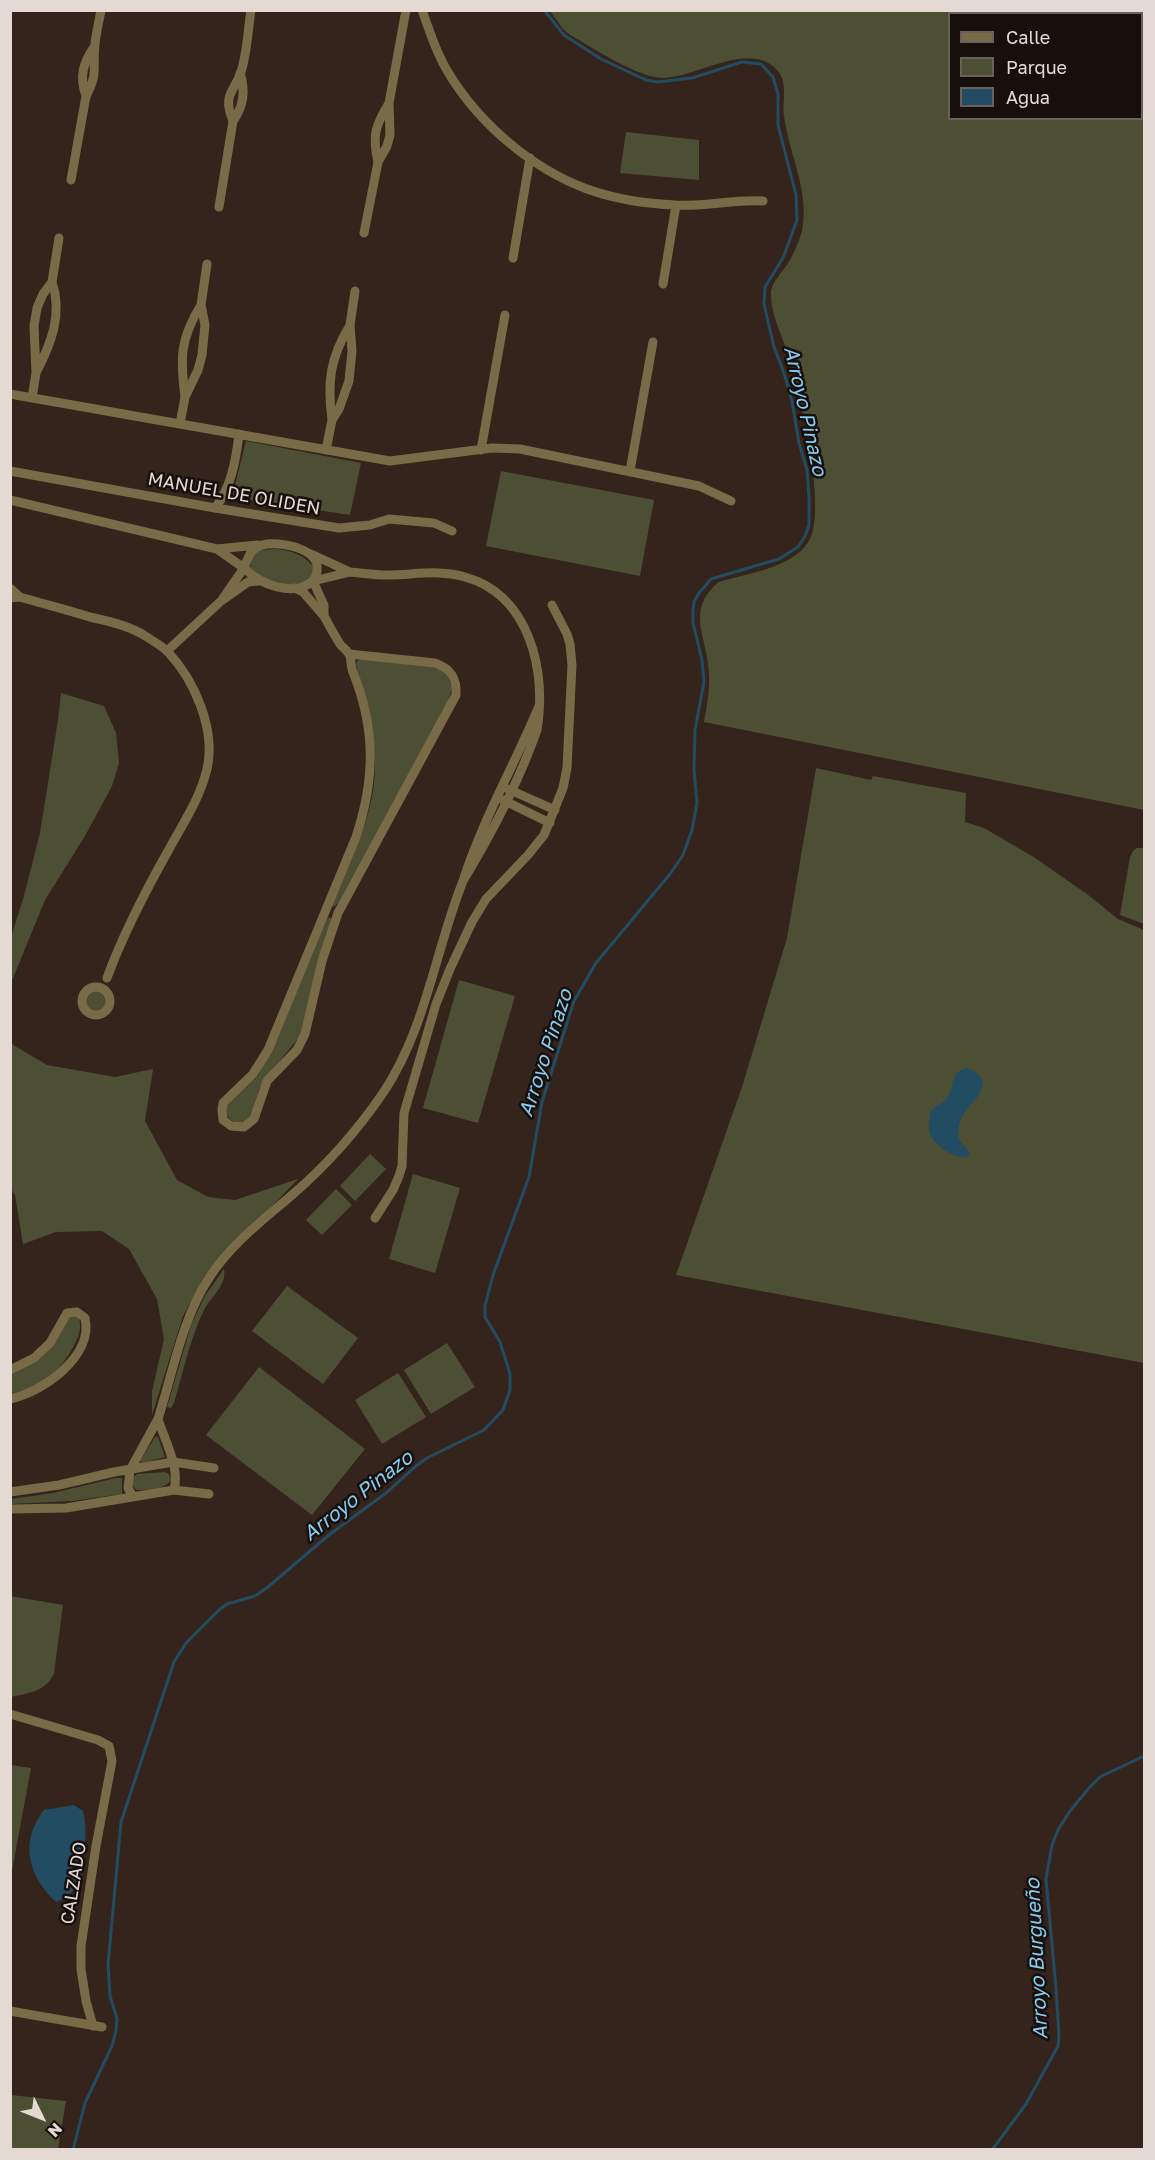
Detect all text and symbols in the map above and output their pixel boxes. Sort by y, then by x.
legend [948,12,1143,120]
text: Calle [1006,26,1050,48]
text: Parque [1006,56,1067,78]
text: Agua [1006,86,1050,108]
water label: Arroyo Pinazo [778,344,832,478]
street label: MANUEL DE OLIDEN [146,468,322,520]
water label: Arroyo Pinazo [514,986,578,1120]
water label: Arroyo Pinazo [298,1446,418,1546]
street label: CALZADO [57,1840,91,1926]
water label: Arroyo Burgueño [1021,1878,1053,2040]
north arrow [12,2088,72,2148]
text: N [44,2119,67,2142]

